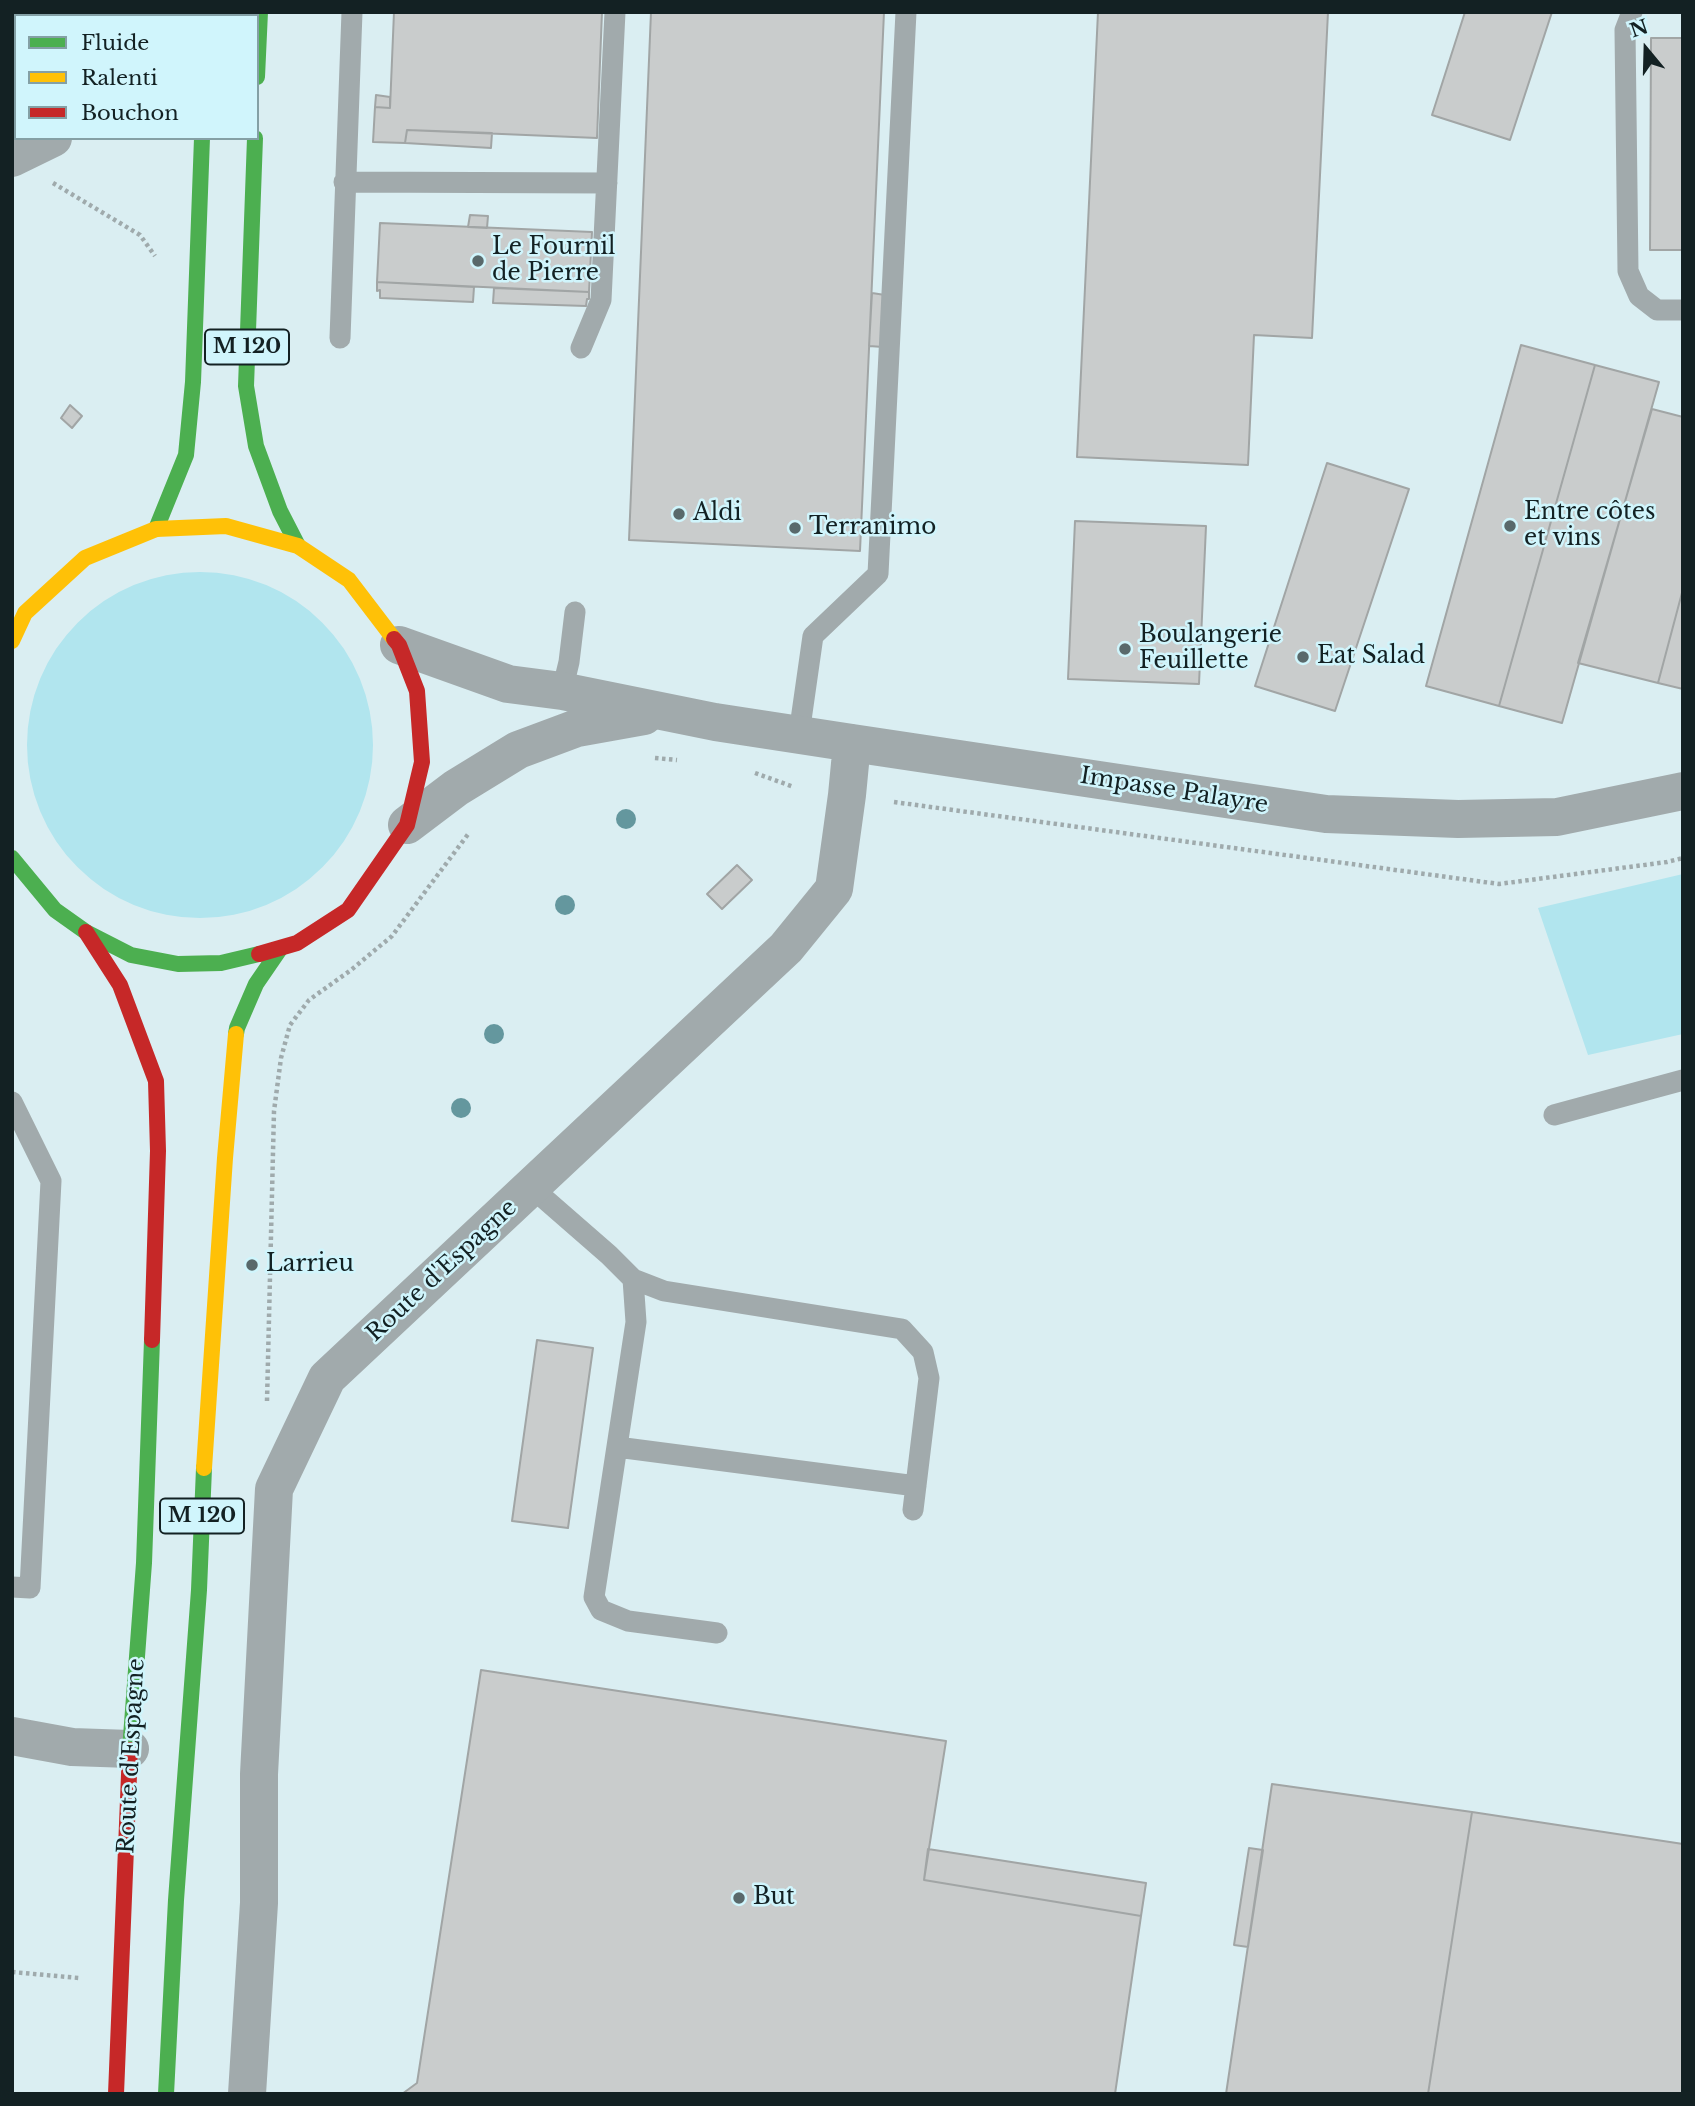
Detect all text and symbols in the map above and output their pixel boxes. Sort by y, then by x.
legend [14,14,259,140]
north arrow [1611,14,1681,84]
text: N [1627,15,1651,42]
text: Fluide [81,30,149,56]
text: Ralenti [81,65,158,91]
text: Bouchon [81,100,179,126]
place label: Le Fournil de Pierre [492,234,616,288]
marker: Le Fournil de Pierre [470,253,486,269]
road number: M 120 [205,330,289,364]
place label: Entre côtes et vins [1524,499,1655,553]
place label: Aldi [693,500,742,528]
marker: Aldi [671,506,687,522]
place label: Terranimo [809,514,936,542]
marker: Entre côtes et vins [1502,518,1518,534]
marker: Terranimo [787,520,803,536]
place label: Boulangerie Feuillette [1139,622,1282,676]
marker: Boulangerie Feuillette [1117,641,1133,657]
place label: Eat Salad [1317,643,1425,671]
marker: Eat Salad [1295,649,1311,665]
street label: Impasse Palayre [1078,763,1270,819]
street label: Route d'Espagne [361,1194,523,1348]
place label: Larrieu [266,1251,354,1279]
marker: Larrieu [244,1257,260,1273]
road number: M 120 [160,1498,244,1534]
street label: Route d'Espagne [113,1658,151,1854]
place label: But [753,1884,795,1912]
marker: But [731,1890,747,1906]

